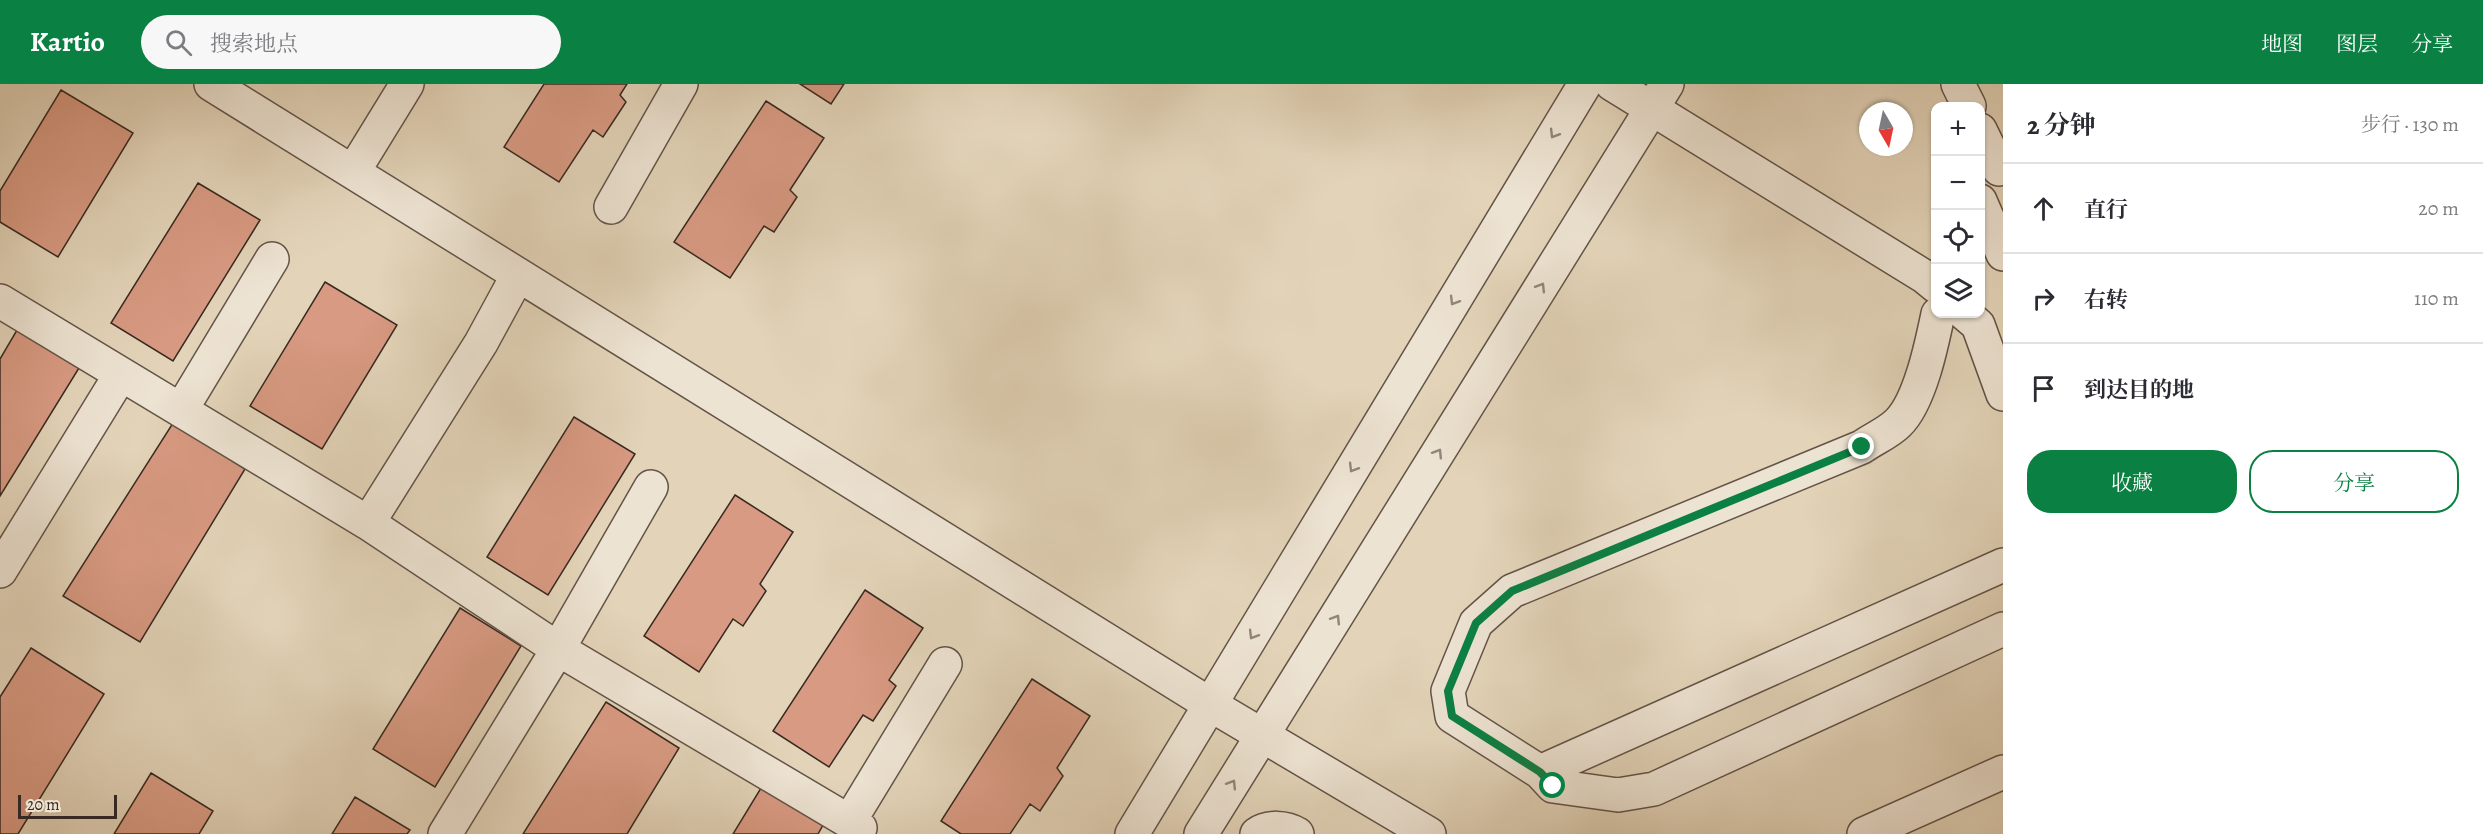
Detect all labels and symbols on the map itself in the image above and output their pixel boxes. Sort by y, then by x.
north arrow [1859,102,1913,156]
one-way arrow [1550,128,1562,138]
one-way arrow [1533,283,1545,293]
one-way arrow [1450,295,1461,305]
route end [1848,433,1874,459]
one-way arrow [1431,449,1443,459]
one-way arrow [1349,462,1361,472]
one-way arrow [1328,615,1340,625]
one-way arrow [1248,629,1260,639]
route start [1539,772,1565,798]
one-way arrow [1225,780,1236,791]
scale bar [18,792,117,820]

